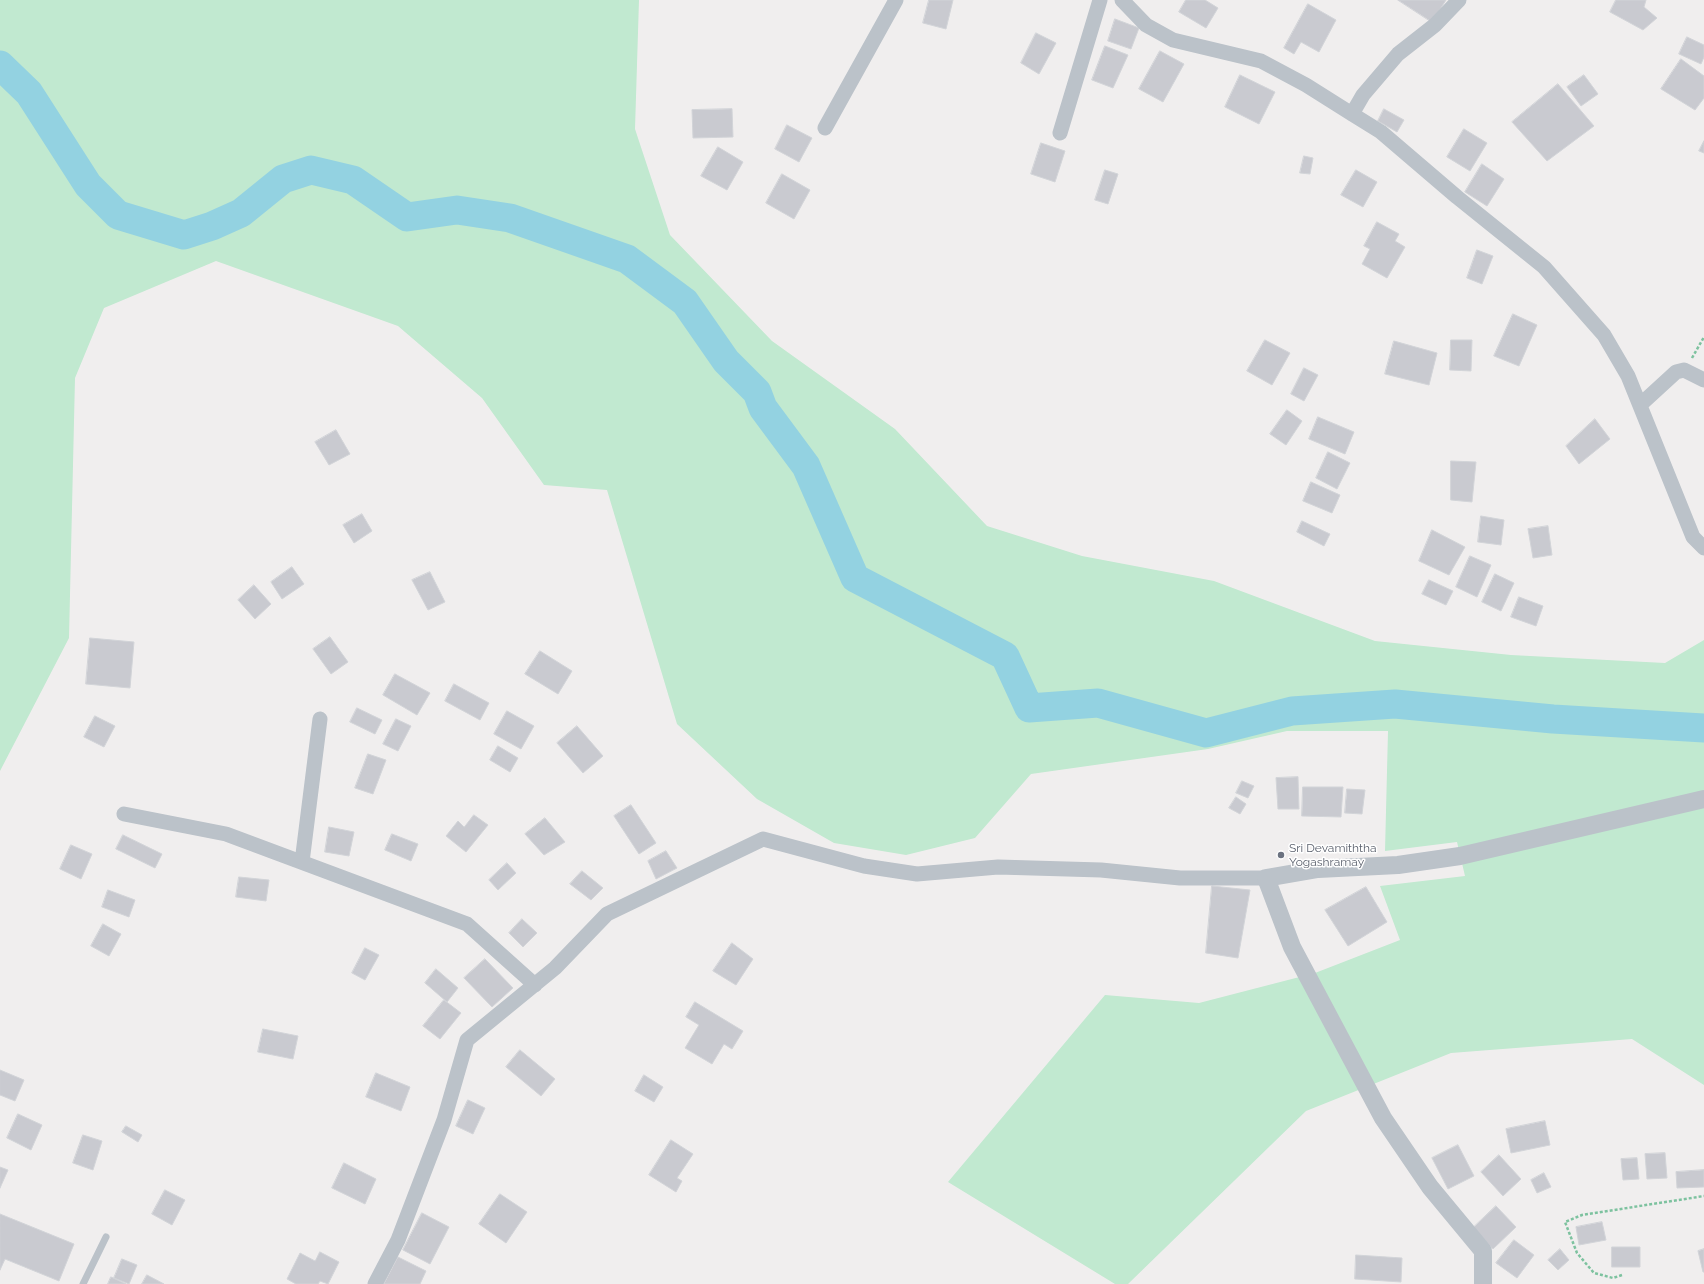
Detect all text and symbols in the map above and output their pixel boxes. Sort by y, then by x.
place label: Sri Devamiththa Yogashramay [1289,841,1377,869]
marker: Sri Devamiththa Yogashramay [1276,850,1286,860]

